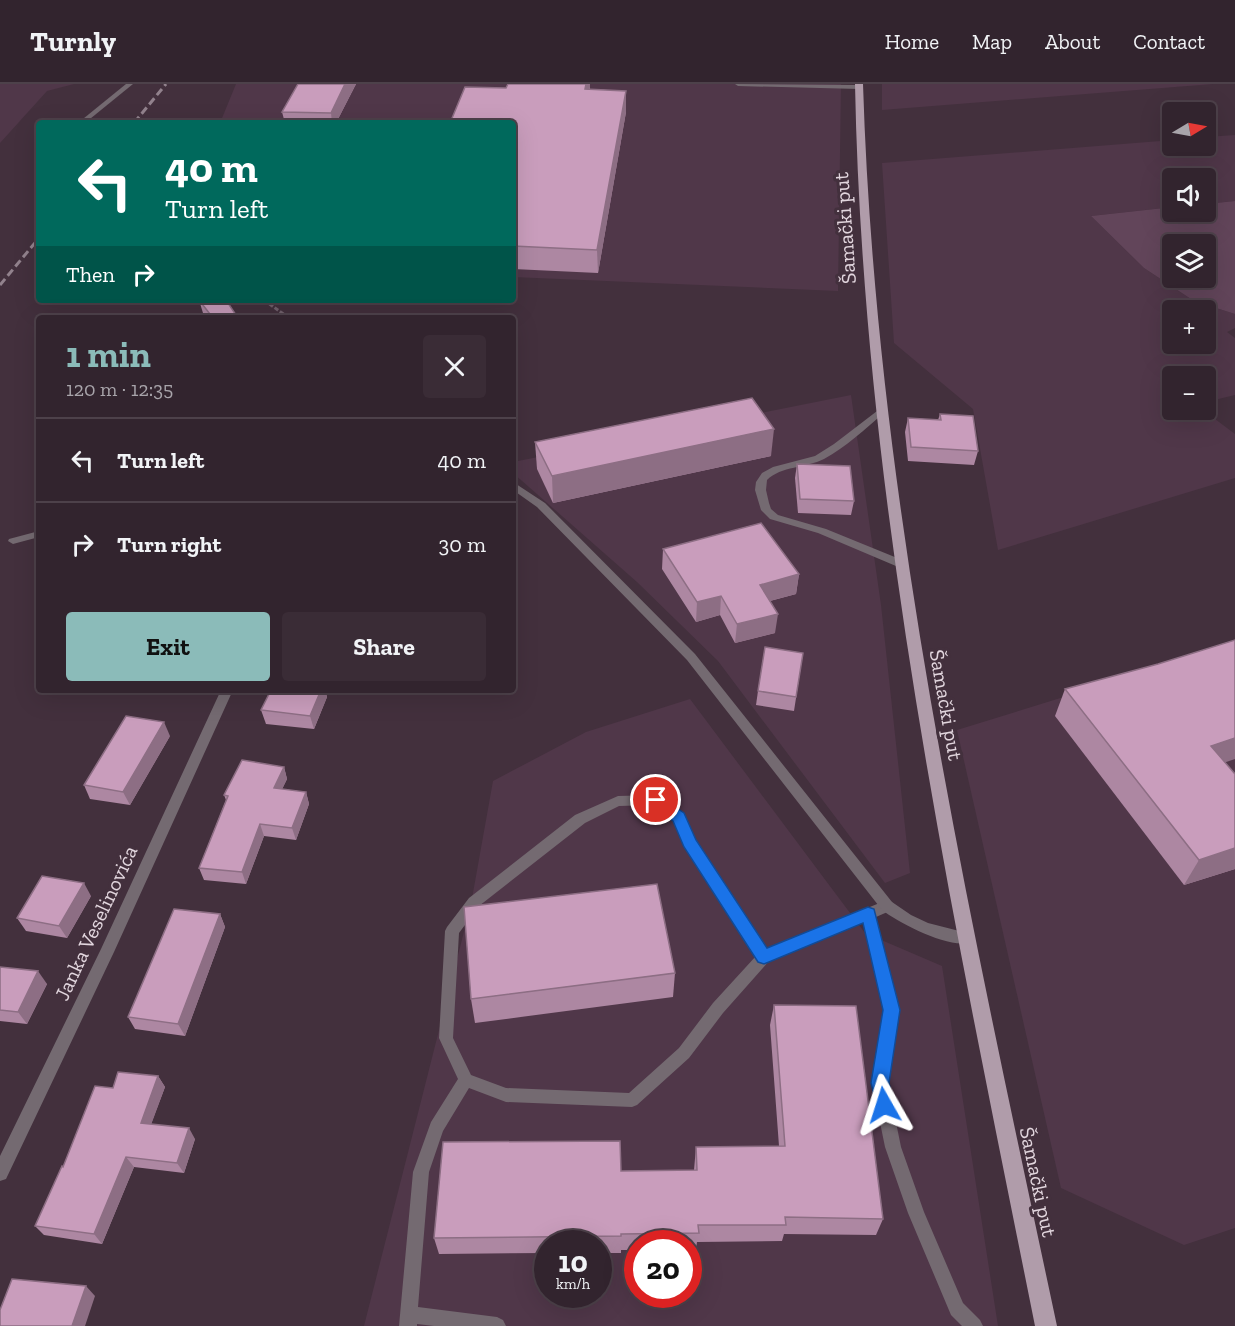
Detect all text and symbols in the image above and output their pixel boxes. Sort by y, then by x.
text: Turnly [30,25,116,58]
text: Home [885,29,939,54]
text: Map [972,29,1012,54]
text: About [1045,29,1100,54]
text: Contact [1133,29,1205,54]
north arrow [1162,102,1216,156]
map controls [1162,102,1216,420]
text: 40 m [165,142,258,193]
icon: left [66,144,144,222]
button: sound [1162,168,1216,222]
street label: Šamački put [828,171,861,285]
text: Turn left [165,193,268,225]
button: layers [1162,234,1216,288]
icon: right [127,258,160,291]
text: Then [66,261,115,288]
button: + [1162,300,1216,354]
text: 1 min [66,333,151,376]
button: close [423,335,486,398]
button: − [1162,366,1216,420]
text: 120 m · 12:35 [66,377,173,401]
icon: left [66,444,99,477]
text: Turn left [117,447,204,474]
text: 40 m [437,447,486,474]
icon: right [66,528,99,561]
text: Turn right [117,531,221,558]
text: 30 m [439,531,486,558]
button: Exit [66,612,270,681]
button: Share [282,612,486,681]
street label: Šamački put [924,648,969,762]
pin [630,774,681,825]
icon: arrive [639,783,672,816]
street label: Janka Veselinovića [49,841,142,1004]
position arrow [852,1073,916,1137]
street label: Šamački put [1015,1125,1062,1239]
speed limit sign: 20 [624,1230,702,1308]
text: 10 [558,1244,588,1280]
text: km/h [556,1275,590,1293]

